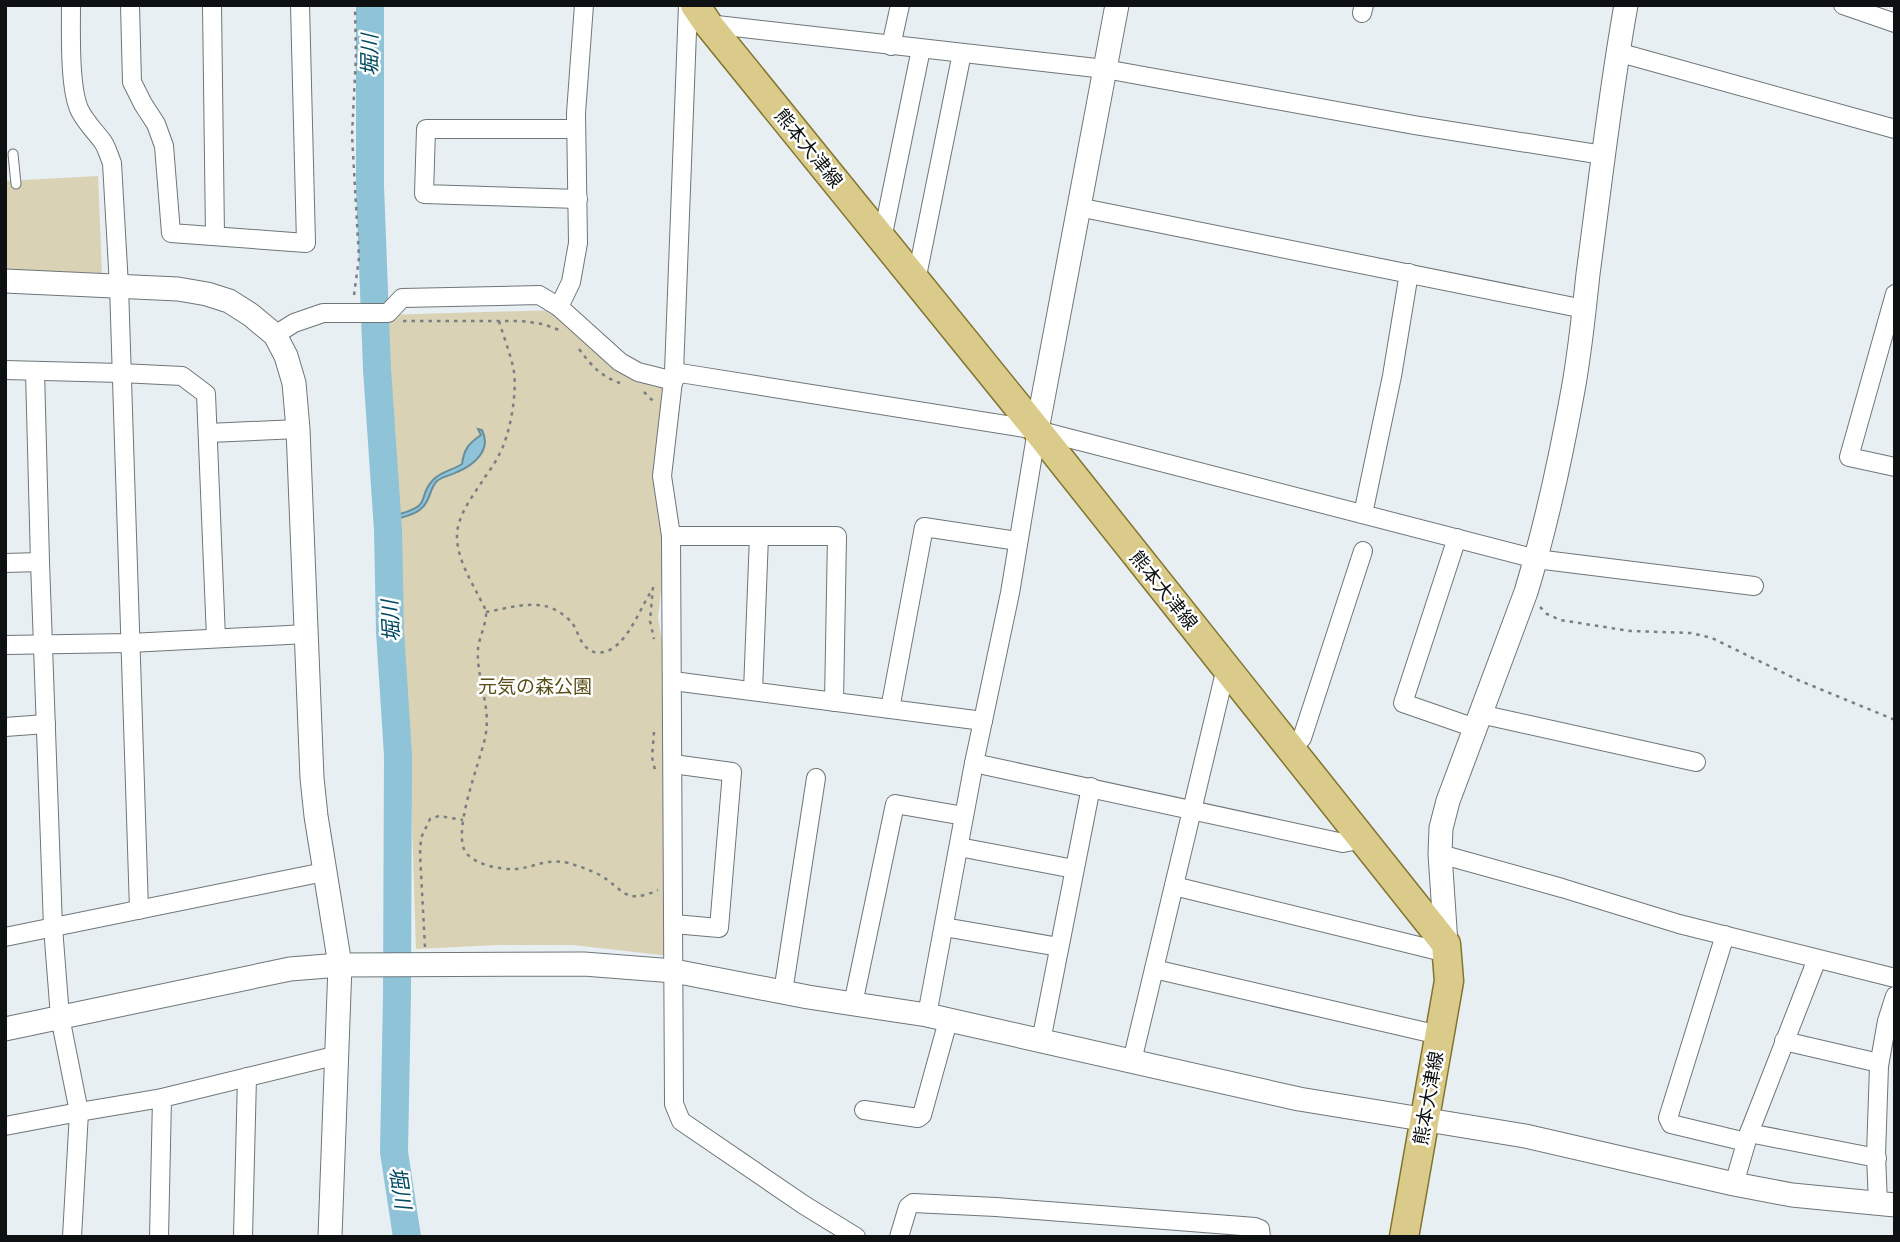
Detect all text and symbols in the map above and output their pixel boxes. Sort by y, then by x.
water label: 堀川 [357,32,381,76]
street label: 熊本大津線 [771,104,847,192]
street label: 熊本大津線 [1126,546,1202,634]
water label: 堀川 [377,597,403,643]
park label: 元気の森公園 [478,675,592,697]
street label: 熊本大津線 [1409,1049,1447,1147]
water label: 堀川 [386,1165,416,1212]

